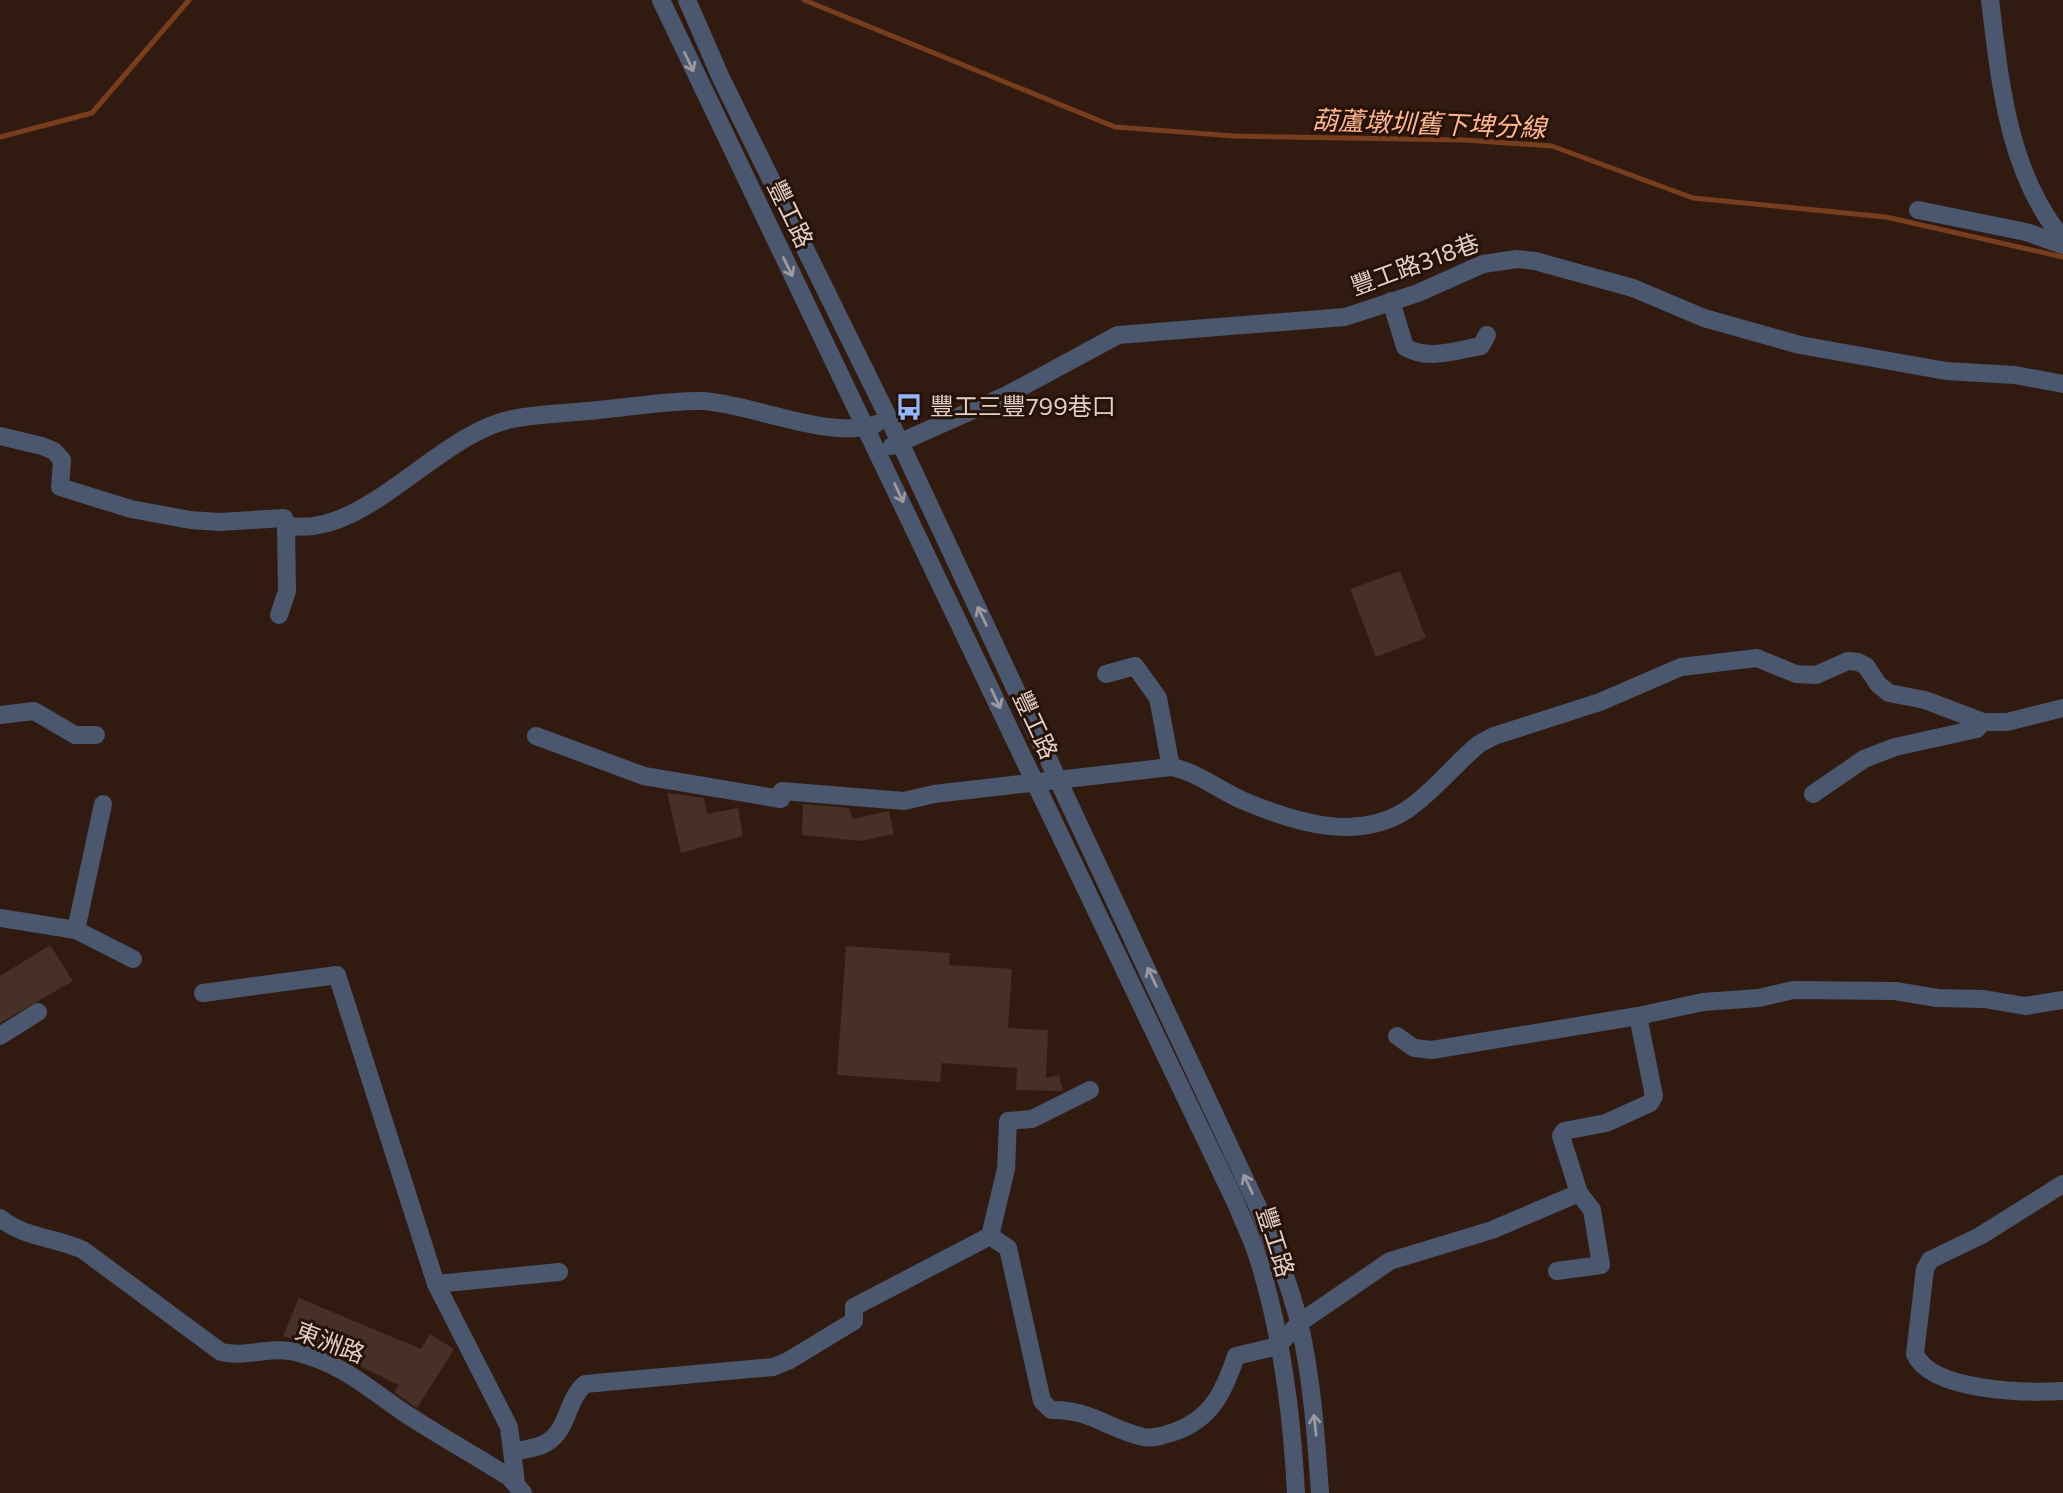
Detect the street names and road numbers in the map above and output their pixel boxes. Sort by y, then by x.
street label: 豐工路 [763,175,820,252]
street label: 豐工路318巷 [1346,227,1483,300]
street label: 豐工路 [1008,686,1065,763]
street label: 豐工路 [1252,1203,1301,1280]
street label: 東洲路 [292,1315,369,1368]

